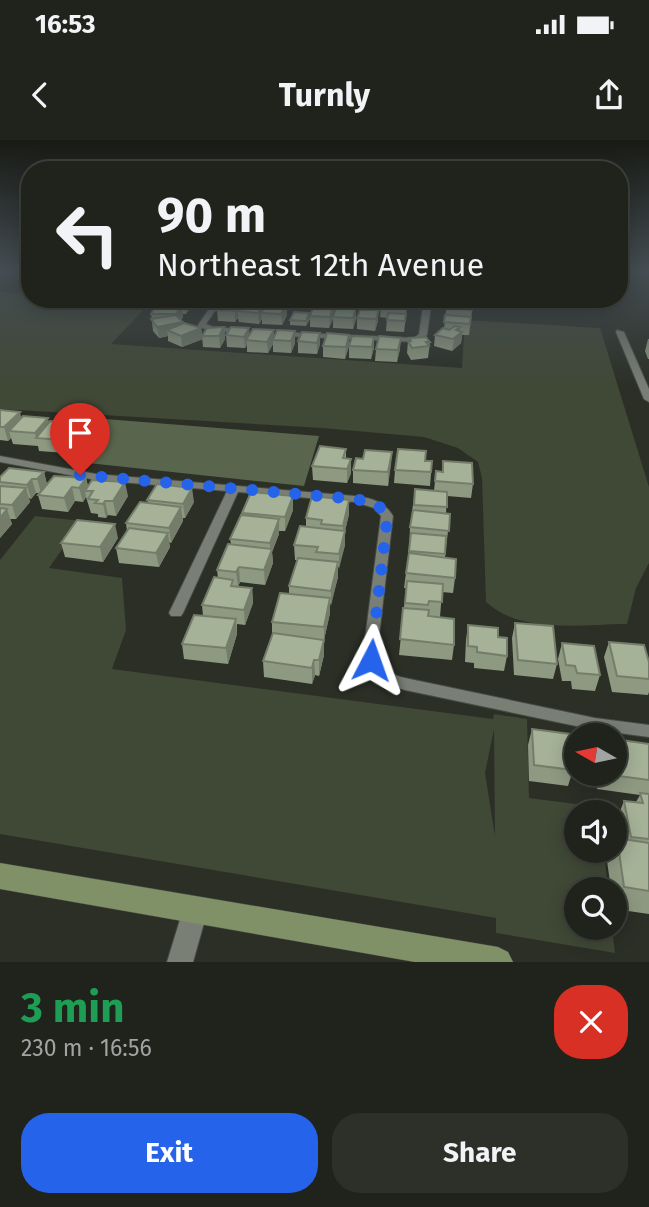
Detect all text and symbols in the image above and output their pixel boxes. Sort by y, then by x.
text: 16:53 [35,9,95,40]
icon: back [21,76,59,114]
text: Turnly [279,76,370,114]
icon: share [590,76,628,114]
text: 90 m [157,186,266,245]
icon: left [42,189,133,280]
text: Northeast 12th Avenue [157,246,484,284]
pin [50,403,110,475]
icon: arrive [61,414,99,452]
position arrow [334,623,408,697]
north arrow [564,723,626,786]
map controls [564,723,627,940]
button: sound [564,800,627,863]
button: search [564,877,627,940]
text: 3 min [21,983,124,1033]
button: close [554,985,628,1059]
text: 230 m · 16:56 [21,1034,152,1062]
button: Exit [21,1113,318,1193]
button: Share [332,1113,628,1193]

